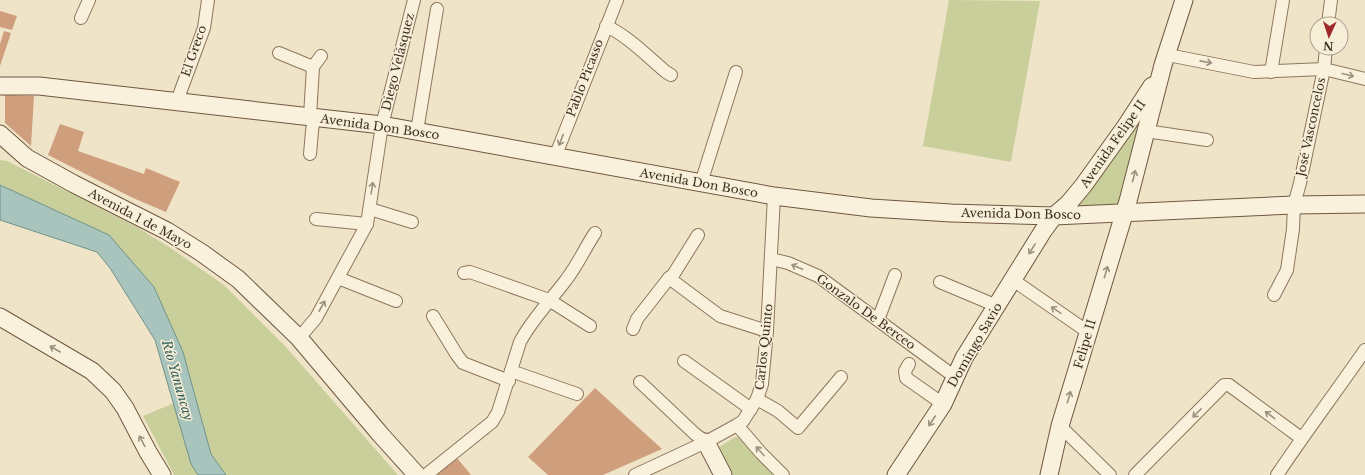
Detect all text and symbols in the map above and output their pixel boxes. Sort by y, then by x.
street label: Diego Velásquez [378,11,417,112]
north arrow [1309,16,1349,56]
street label: El Greco [178,23,209,78]
street label: Pablo Picasso [563,37,606,119]
text: N [1322,39,1334,53]
one-way arrow [1199,59,1212,67]
one-way arrow [1341,72,1354,79]
street label: José Vasconcelos [1292,76,1328,180]
street label: Avenida Felipe II [1076,97,1149,191]
street label: Avenida Don Bosco [319,111,441,142]
one-way arrow [557,134,565,146]
street label: Avenida Don Bosco [638,165,760,200]
one-way arrow [1131,170,1138,183]
one-way arrow [368,182,376,195]
street label: Avenida 1 de Mayo [85,184,195,252]
street label: Avenida Don Bosco [960,205,1081,222]
one-way arrow [1028,243,1036,255]
one-way arrow [791,263,803,270]
one-way arrow [1103,266,1110,279]
street label: Gonzalo De Berceo [814,271,919,353]
street label: Domingo Savio [944,300,1005,390]
one-way arrow [319,301,327,313]
street label: Carlos Quinto [752,303,776,391]
one-way arrow [1051,306,1062,314]
street label: Felipe II [1070,317,1099,370]
water label: Río Yanuncay [158,337,197,423]
one-way arrow [49,345,61,353]
one-way arrow [1066,390,1073,403]
one-way arrow [1192,408,1201,418]
one-way arrow [1264,411,1275,419]
one-way arrow [927,415,935,427]
one-way arrow [138,435,145,447]
one-way arrow [755,445,764,456]

